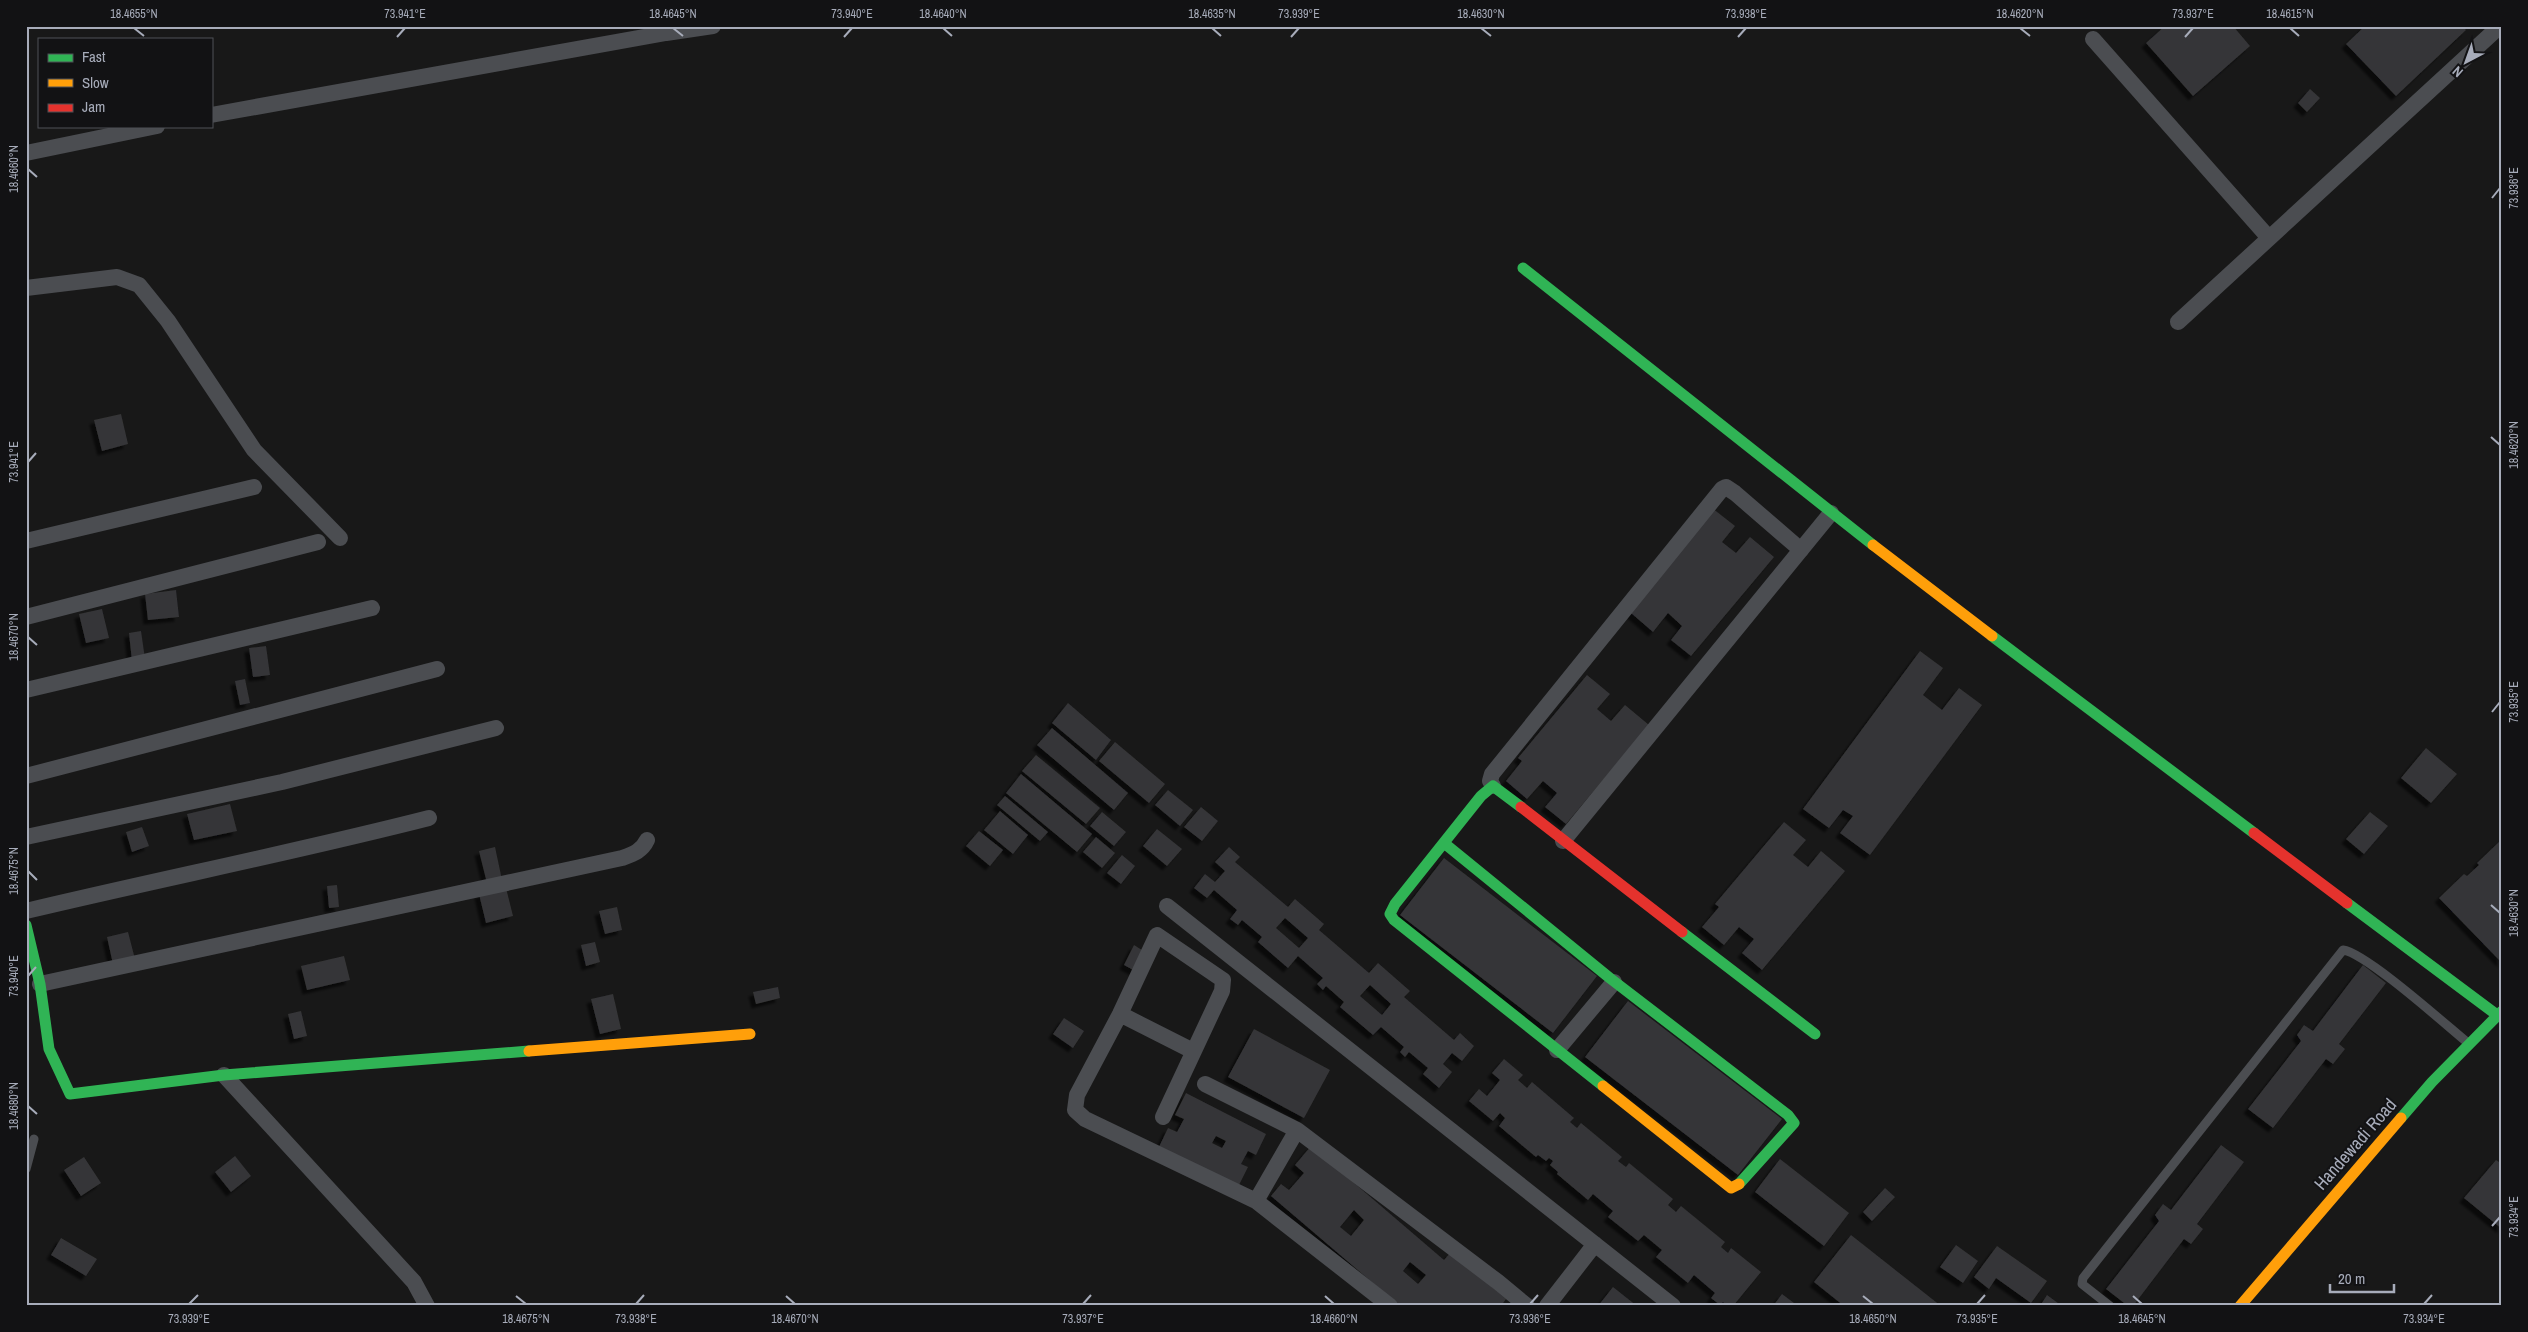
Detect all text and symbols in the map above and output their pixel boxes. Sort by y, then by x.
text: 18.4655°N [110,6,158,22]
text: 73.941°E [384,6,426,22]
text: 18.4645°N [649,6,697,22]
text: 73.940°E [831,6,873,22]
text: 18.4640°N [919,6,967,22]
text: 18.4635°N [1188,6,1236,22]
text: 73.939°E [1278,6,1320,22]
text: 18.4630°N [1457,6,1505,22]
text: 73.938°E [1725,6,1767,22]
text: 18.4620°N [1996,6,2044,22]
text: 73.937°E [2172,6,2214,22]
text: 18.4615°N [2266,6,2314,22]
legend [38,38,212,128]
north arrow [2440,38,2490,88]
text: Fast [82,46,106,67]
text: N [2448,62,2467,81]
text: Slow [82,72,109,93]
text: Jam [82,96,105,117]
text: 18.4660°N [6,145,22,193]
text: 73.936°E [2506,167,2522,209]
text: 18.4620°N [2506,421,2522,469]
text: 73.941°E [6,441,22,483]
text: 18.4670°N [6,613,22,661]
text: 73.935°E [2506,681,2522,723]
text: 18.4675°N [6,847,22,895]
text: 18.4630°N [2506,889,2522,937]
text: 73.940°E [6,955,22,997]
text: 18.4680°N [6,1082,22,1130]
street label: Handewadi Road [2308,1093,2402,1195]
text: 73.934°E [2506,1196,2522,1238]
scale bar [2330,1262,2394,1294]
text: 20 m [2338,1268,2365,1289]
text: 73.939°E [168,1311,210,1327]
text: 18.4675°N [502,1311,550,1327]
text: 73.938°E [615,1311,657,1327]
text: 18.4670°N [771,1311,819,1327]
text: 73.937°E [1062,1311,1104,1327]
text: 18.4660°N [1310,1311,1358,1327]
text: 73.936°E [1509,1311,1551,1327]
text: 18.4650°N [1849,1311,1897,1327]
text: 73.935°E [1956,1311,1998,1327]
text: 18.4645°N [2118,1311,2166,1327]
text: 73.934°E [2403,1311,2445,1327]

